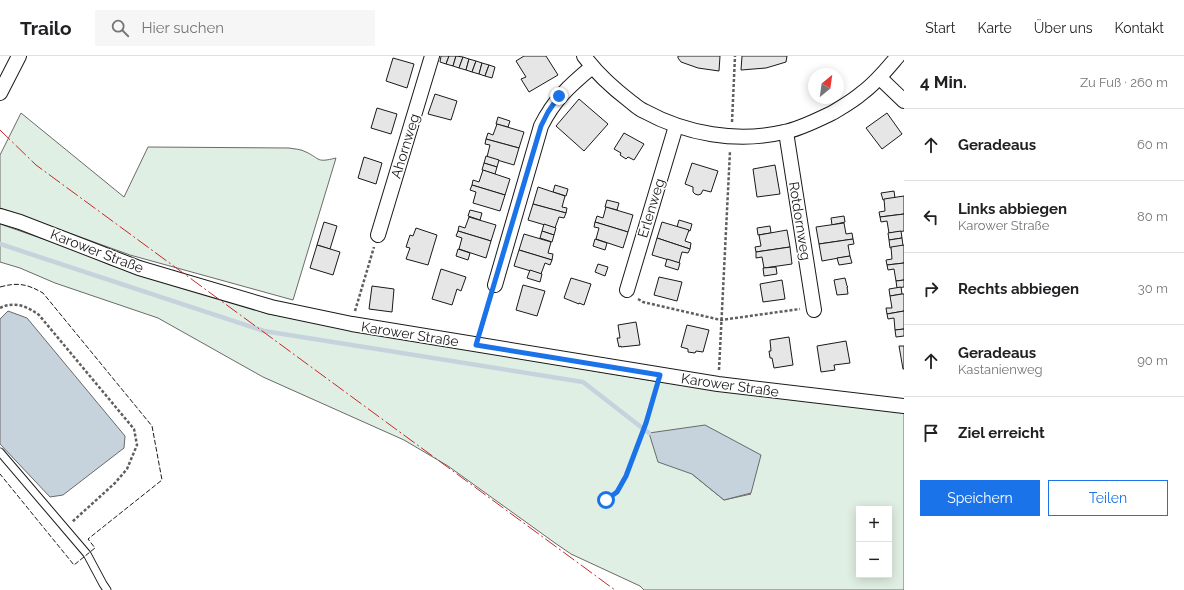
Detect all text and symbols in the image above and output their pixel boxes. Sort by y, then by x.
search box [95,10,375,46]
text: Trailo [20,17,71,39]
icon: search [109,17,131,39]
text: Hier suchen [141,19,224,37]
text: Start [925,20,955,36]
text: Karte [977,20,1012,36]
text: Über uns [1034,20,1093,36]
text: Kontakt [1115,20,1164,36]
north arrow [808,68,844,104]
text: 4 Min. [920,72,967,92]
text: Zu Fuß · 260 m [1080,75,1168,90]
route end [550,87,568,105]
street label: Ahornweg [388,112,422,180]
icon: ahead [920,134,942,156]
text: Geradeaus [958,136,1036,154]
text: 60 m [1137,137,1168,152]
street label: Erlenweg [634,176,668,240]
street label: Rotdornweg [786,180,814,262]
text: Links abbiegen [958,200,1067,218]
icon: left [920,206,942,228]
text: 80 m [1137,209,1168,224]
text: Karower Straße [958,218,1049,233]
street label: Karower Straße [48,226,146,276]
icon: right [920,278,942,300]
text: Rechts abbiegen [958,280,1079,298]
text: 30 m [1138,281,1168,296]
street label: Karower Straße [360,318,460,350]
text: Geradeaus [958,344,1036,362]
icon: ahead [920,350,942,372]
text: 90 m [1137,353,1168,368]
text: Kastanienweg [958,362,1043,377]
street label: Karower Straße [680,370,780,400]
icon: arrive [920,422,942,444]
text: Ziel erreicht [958,424,1045,442]
button: Speichern [920,480,1040,516]
button: Teilen [1048,480,1168,516]
route start [597,491,615,509]
map controls [856,506,892,578]
button: + [856,506,892,542]
button: − [856,542,892,578]

